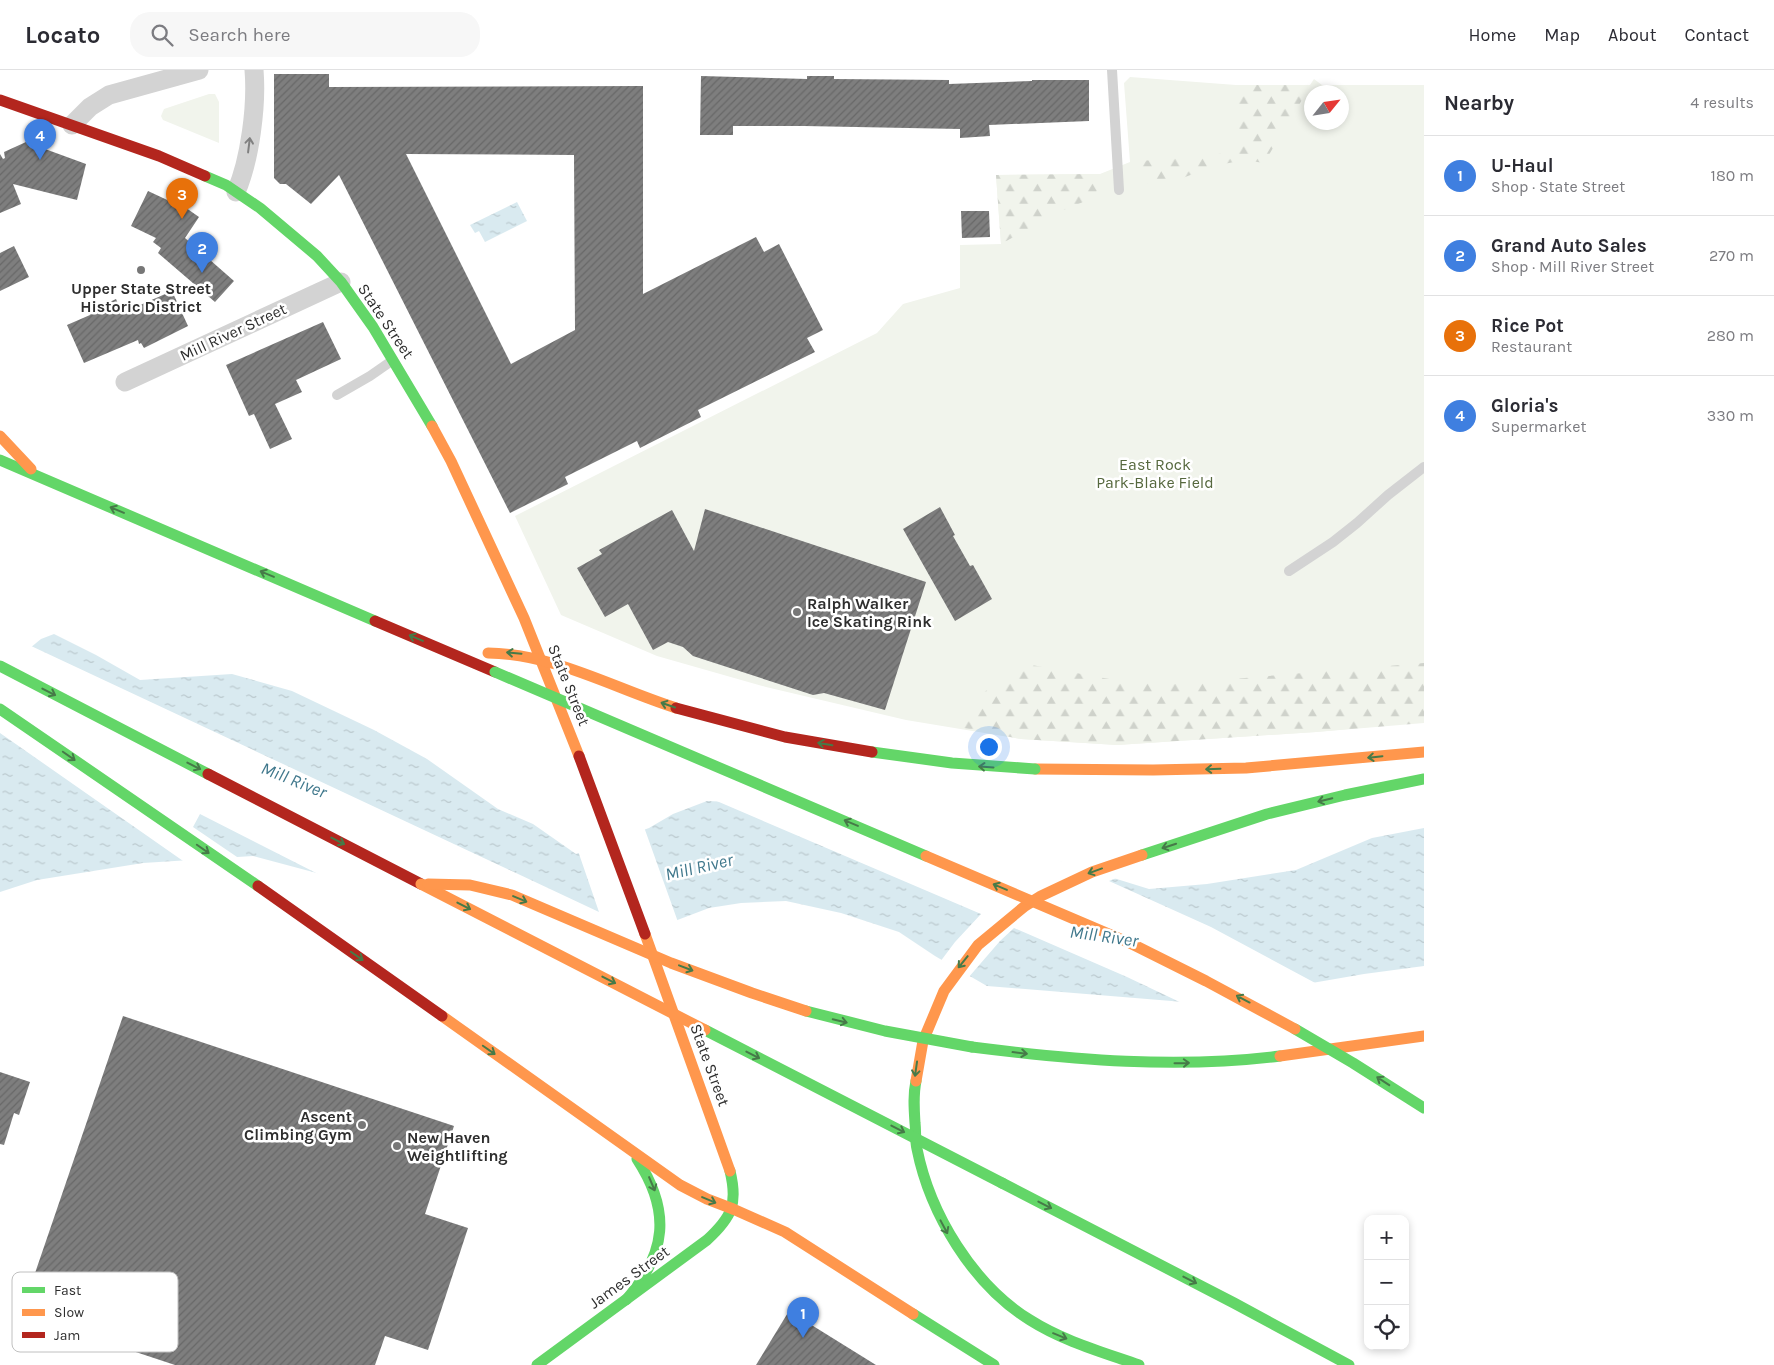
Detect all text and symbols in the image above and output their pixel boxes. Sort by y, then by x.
search box [130,12,480,57]
text: Locato [25,21,100,49]
icon: search [148,21,176,49]
text: Search here [188,24,290,46]
text: Home [1468,24,1516,46]
text: Map [1544,24,1580,46]
text: About [1608,24,1657,46]
text: Contact [1685,24,1749,46]
north arrow [1304,85,1349,130]
text: Nearby [1444,91,1514,115]
text: 4 results [1690,93,1754,112]
pin: 4 [24,119,56,160]
one-way arrow [244,137,254,153]
text: U-Haul [1491,155,1553,177]
text: 1 [1457,166,1463,185]
text: 180 m [1711,166,1754,185]
text: Shop · State Street [1491,177,1625,196]
pin: 3 [166,178,198,219]
pin: 2 [186,232,218,273]
text: Grand Auto Sales [1491,235,1647,257]
text: 2 [1455,246,1465,265]
text: 270 m [1709,246,1754,265]
text: Shop · Mill River Street [1491,257,1654,276]
marker: Upper State Street Historic District [135,264,147,276]
place label: Upper State Street Historic District [71,279,211,316]
street label: State Street [354,280,418,362]
street label: Mill River Street [177,299,289,365]
text: Rice Pot [1491,315,1564,337]
text: 3 [1455,326,1465,345]
text: 280 m [1707,326,1754,345]
text: Restaurant [1491,337,1572,356]
text: Gloria's [1491,395,1559,417]
text: 4 [1455,406,1465,425]
text: 330 m [1707,406,1754,425]
text: Supermarket [1491,417,1587,436]
park label: East Rock Park-Blake Field [1096,455,1214,492]
one-way arrow [110,505,125,514]
one-way arrow [260,568,275,578]
place label: Ralph Walker Ice Skating Rink [807,594,932,631]
marker: Ralph Walker Ice Skating Rink [791,606,803,618]
one-way arrow [409,632,424,642]
street label: State Street [544,641,594,729]
one-way arrow [506,649,522,658]
one-way arrow [41,688,56,697]
one-way arrow [660,699,676,709]
your location [976,734,1002,760]
one-way arrow [818,738,834,748]
one-way arrow [62,751,76,761]
one-way arrow [1368,752,1384,762]
water label: Mill River [258,757,331,803]
one-way arrow [186,761,201,771]
one-way arrow [978,762,994,771]
one-way arrow [1206,765,1222,774]
one-way arrow [1317,796,1333,805]
one-way arrow [844,818,859,828]
one-way arrow [330,837,345,846]
one-way arrow [1161,841,1177,851]
one-way arrow [195,844,209,854]
water label: Mill River [663,848,736,885]
one-way arrow [1087,867,1103,876]
one-way arrow [993,882,1008,892]
one-way arrow [512,894,527,904]
one-way arrow [457,901,472,911]
water label: Mill River [1068,920,1140,952]
one-way arrow [350,951,364,961]
one-way arrow [957,955,968,968]
one-way arrow [678,964,693,973]
one-way arrow [601,976,616,985]
one-way arrow [1236,994,1251,1003]
one-way arrow [831,1016,847,1026]
street label: State Street [686,1021,734,1109]
one-way arrow [482,1045,496,1055]
one-way arrow [1012,1048,1028,1058]
one-way arrow [745,1051,760,1060]
one-way arrow [1174,1058,1190,1068]
one-way arrow [910,1061,920,1077]
one-way arrow [1377,1076,1391,1086]
place label: Ascent Climbing Gym [244,1107,352,1144]
marker: Ascent Climbing Gym [356,1119,368,1131]
one-way arrow [890,1124,905,1134]
place label: New Haven Weightlifting [407,1128,508,1165]
marker: New Haven Weightlifting [391,1140,403,1152]
one-way arrow [648,1176,658,1191]
one-way arrow [701,1195,716,1205]
one-way arrow [1037,1201,1052,1210]
map controls [1364,1215,1409,1350]
button: + [1364,1215,1409,1260]
one-way arrow [939,1219,949,1234]
street label: James Street [585,1242,673,1312]
button: − [1364,1260,1409,1305]
legend [12,1272,178,1352]
one-way arrow [1182,1275,1197,1285]
text: Fast [54,1282,81,1299]
pin: 1 [787,1297,819,1338]
text: Slow [54,1304,84,1321]
button: locate [1364,1305,1409,1350]
text: Jam [54,1327,80,1344]
one-way arrow [1052,1331,1067,1341]

